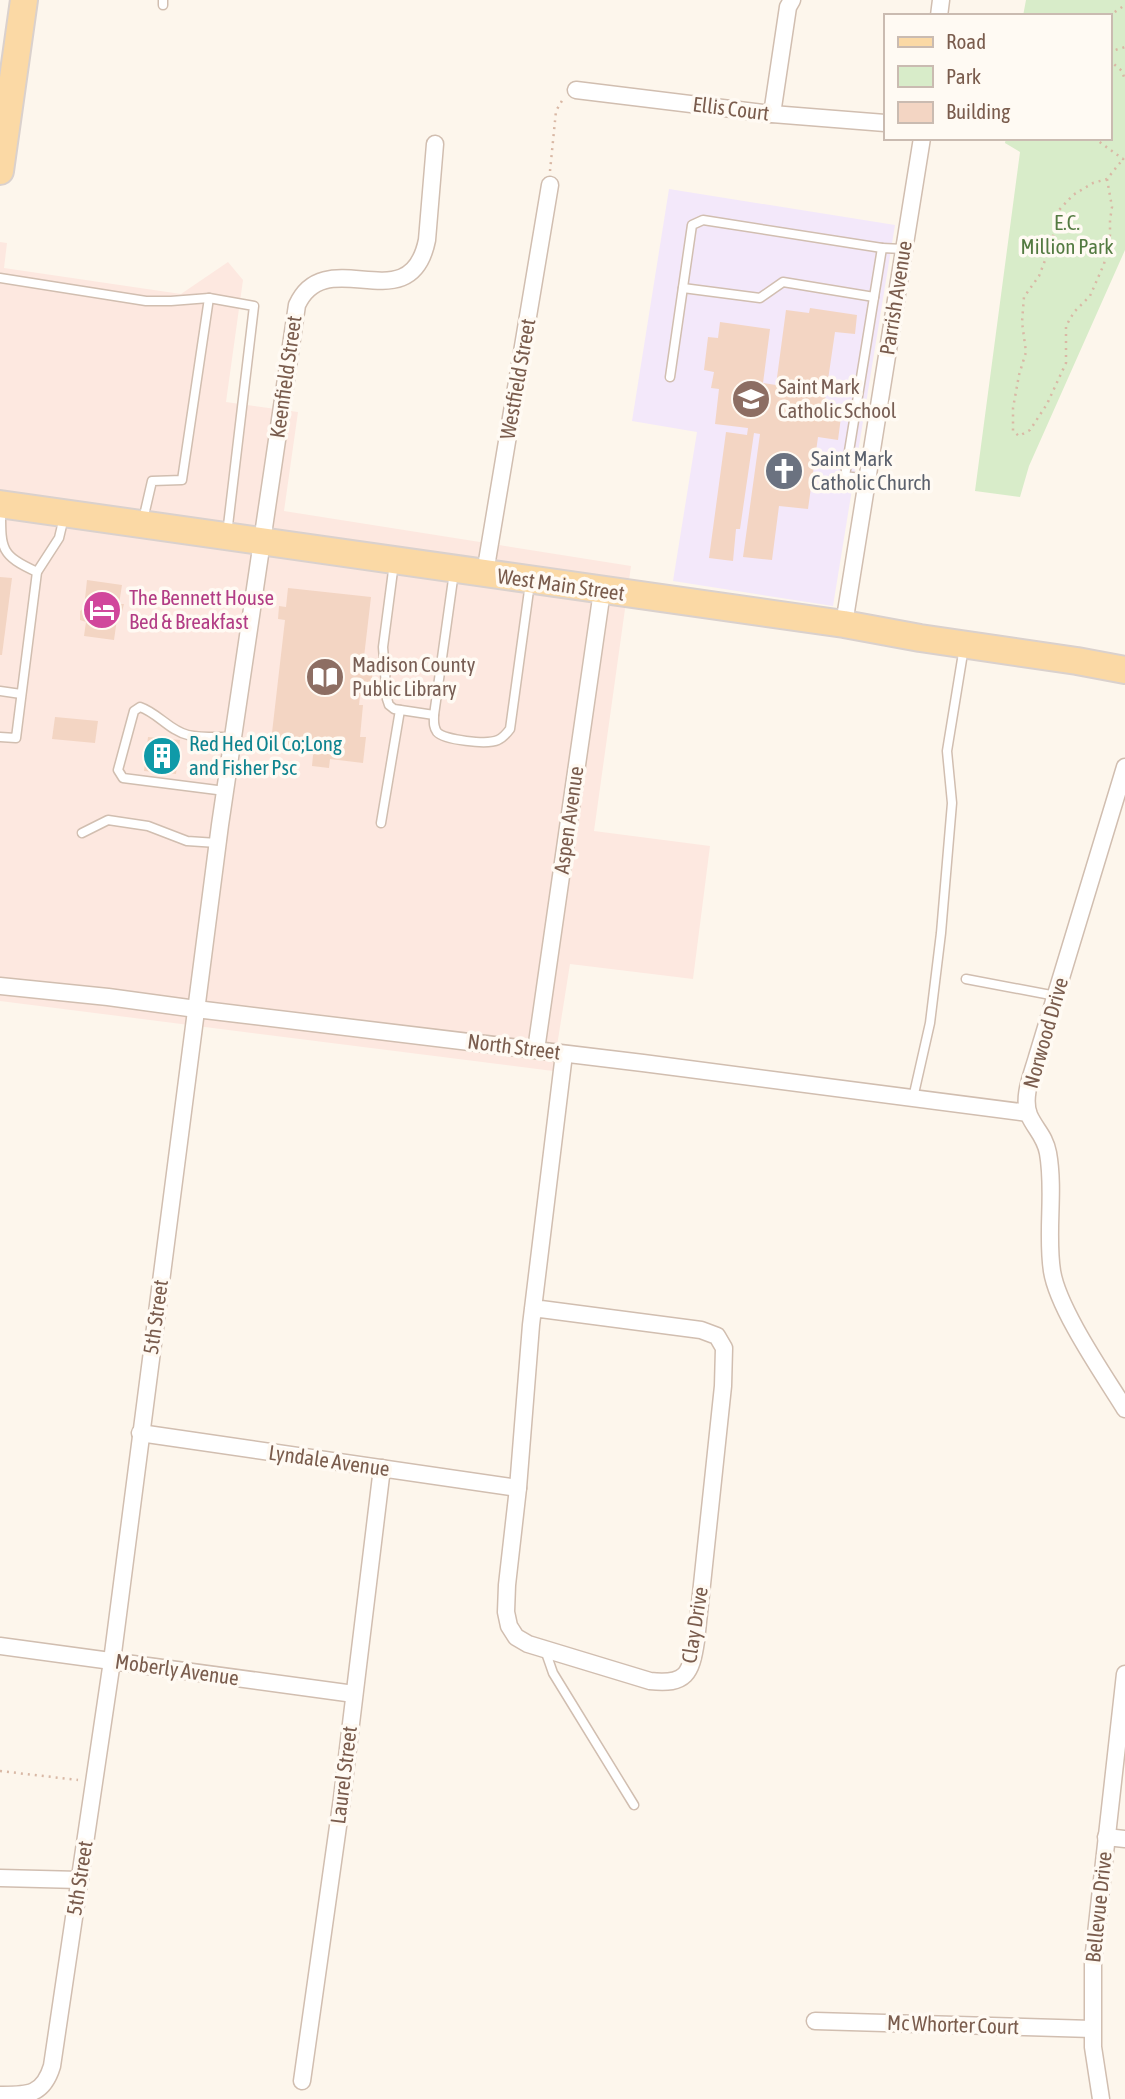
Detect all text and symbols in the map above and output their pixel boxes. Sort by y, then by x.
legend [884,14,1111,140]
text: Road [946,29,986,53]
text: Park [946,64,981,88]
street label: Ellis Court [692,91,771,125]
text: Building [946,99,1010,123]
park label: E.C. Million Park [1021,210,1113,258]
street label: Parrish Avenue [874,239,916,357]
street label: Keenfield Street [265,314,305,440]
street label: Westfield Street [495,317,539,441]
place label: Saint Mark Catholic School [778,374,897,422]
school or university icon: Saint Mark Catholic School [730,378,772,420]
place label: Saint Mark Catholic Church [811,446,931,494]
church icon: Saint Mark Catholic Church [763,450,805,492]
street label: West Main Street [496,563,626,605]
place label: The Bennett House Bed & Breakfast [129,585,274,633]
hotel icon: The Bennett House Bed & Breakfast [81,589,123,631]
place label: Madison County Public Library [352,652,476,700]
library icon: Madison County Public Library [304,656,346,698]
place label: Red Hed Oil Co;Long and Fisher Psc [189,731,342,779]
building icon: Red Hed Oil Co;Long and Fisher Psc [141,735,183,777]
street label: Aspen Avenue [549,765,587,875]
street label: Norwood Drive [1018,975,1072,1091]
street label: North Street [466,1028,562,1064]
street label: 5th Street [138,1278,172,1356]
street label: Lyndale Avenue [267,1440,391,1480]
street label: Clay Drive [676,1585,712,1665]
street label: Moberly Avenue [114,1648,241,1690]
street label: Laurel Street [325,1725,361,1825]
street label: 5th Street [61,1839,97,1917]
street label: Bellevue Drive [1080,1850,1116,1964]
street label: Mc Whorter Court [887,2010,1019,2038]

